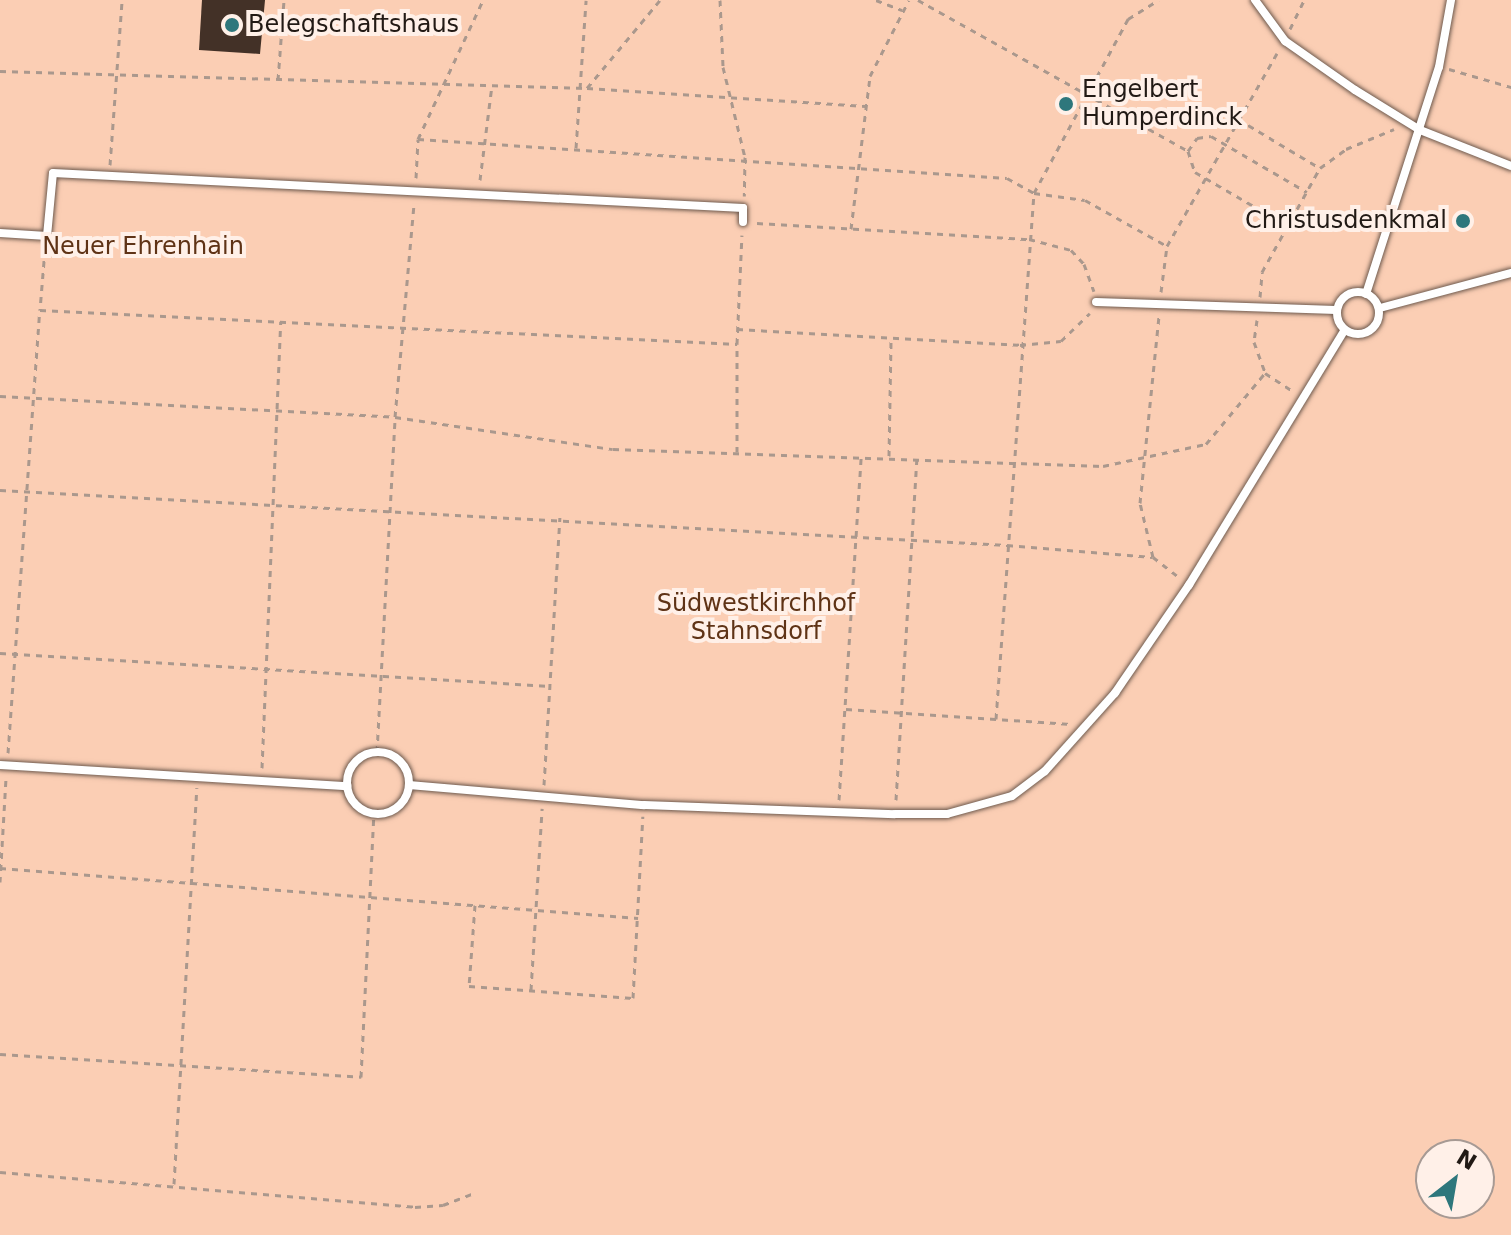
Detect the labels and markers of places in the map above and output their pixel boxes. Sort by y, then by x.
place label: Belegschaftshaus [248,11,459,39]
marker: Belegschaftshaus [223,16,241,34]
place label: Engelbert Humperdinck [1082,76,1242,132]
marker: Engelbert Humperdinck [1057,95,1075,113]
place label: Christusdenkmal [1245,207,1447,235]
marker: Christusdenkmal [1454,212,1472,230]

